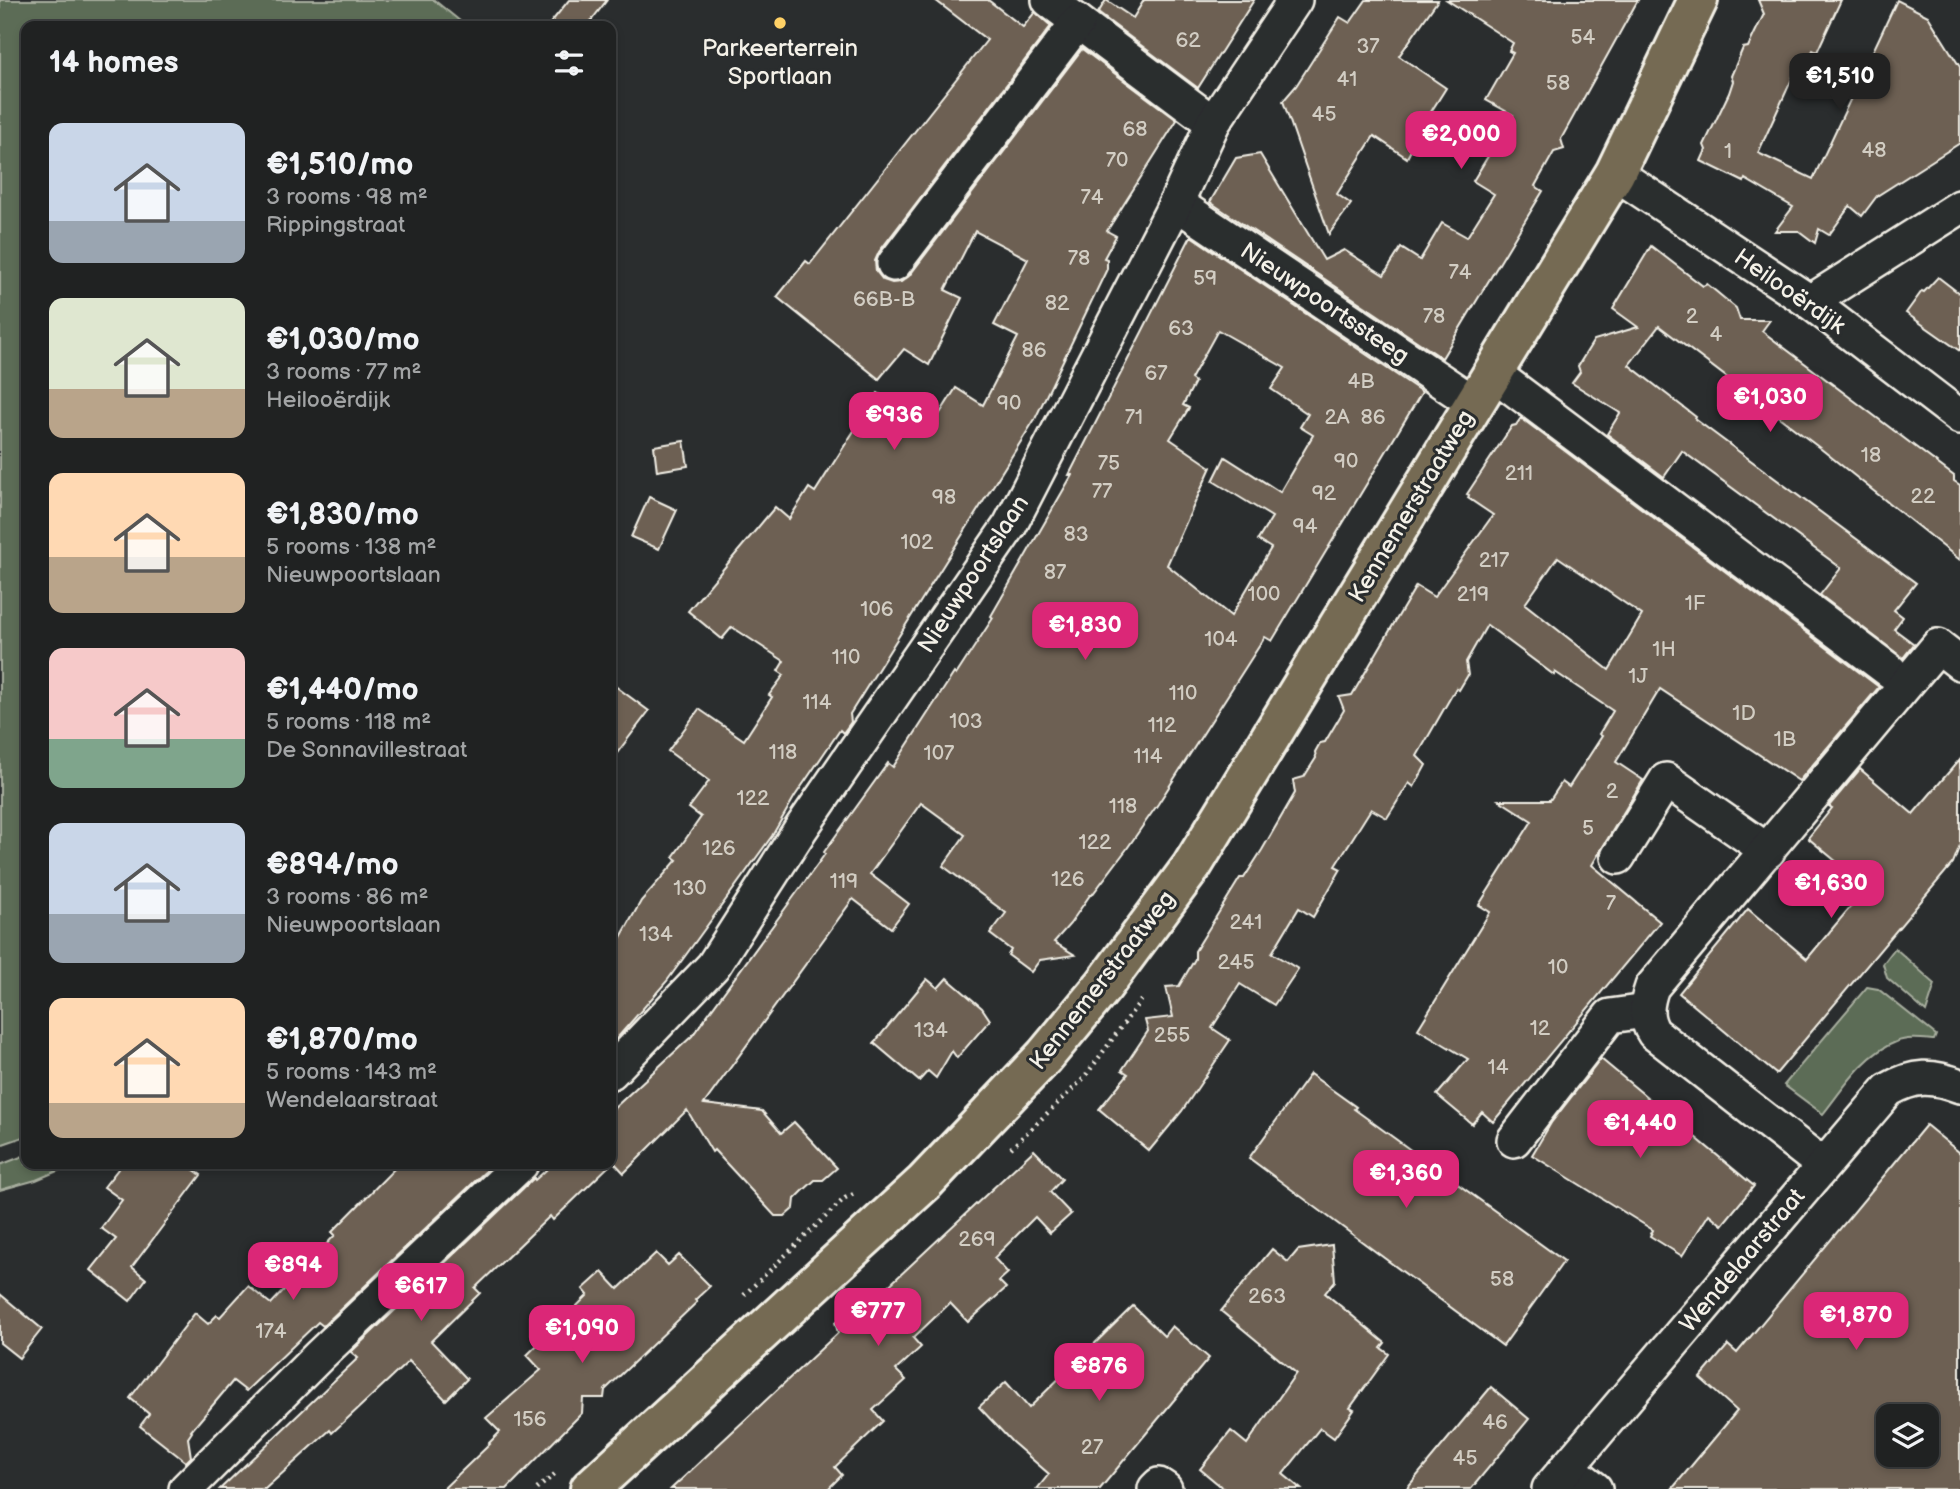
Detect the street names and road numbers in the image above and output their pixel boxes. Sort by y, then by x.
street label: Nieuwpoortssteeg [1235,236,1415,371]
street label: Heilooërdijk [1728,242,1851,341]
street label: Kennemerstraatweg [1342,405,1480,608]
street label: Nieuwpoortslaan [912,490,1035,659]
street label: Kennemerstraatweg [1023,885,1181,1076]
street label: Wendelaarstraat [1674,1182,1812,1338]

